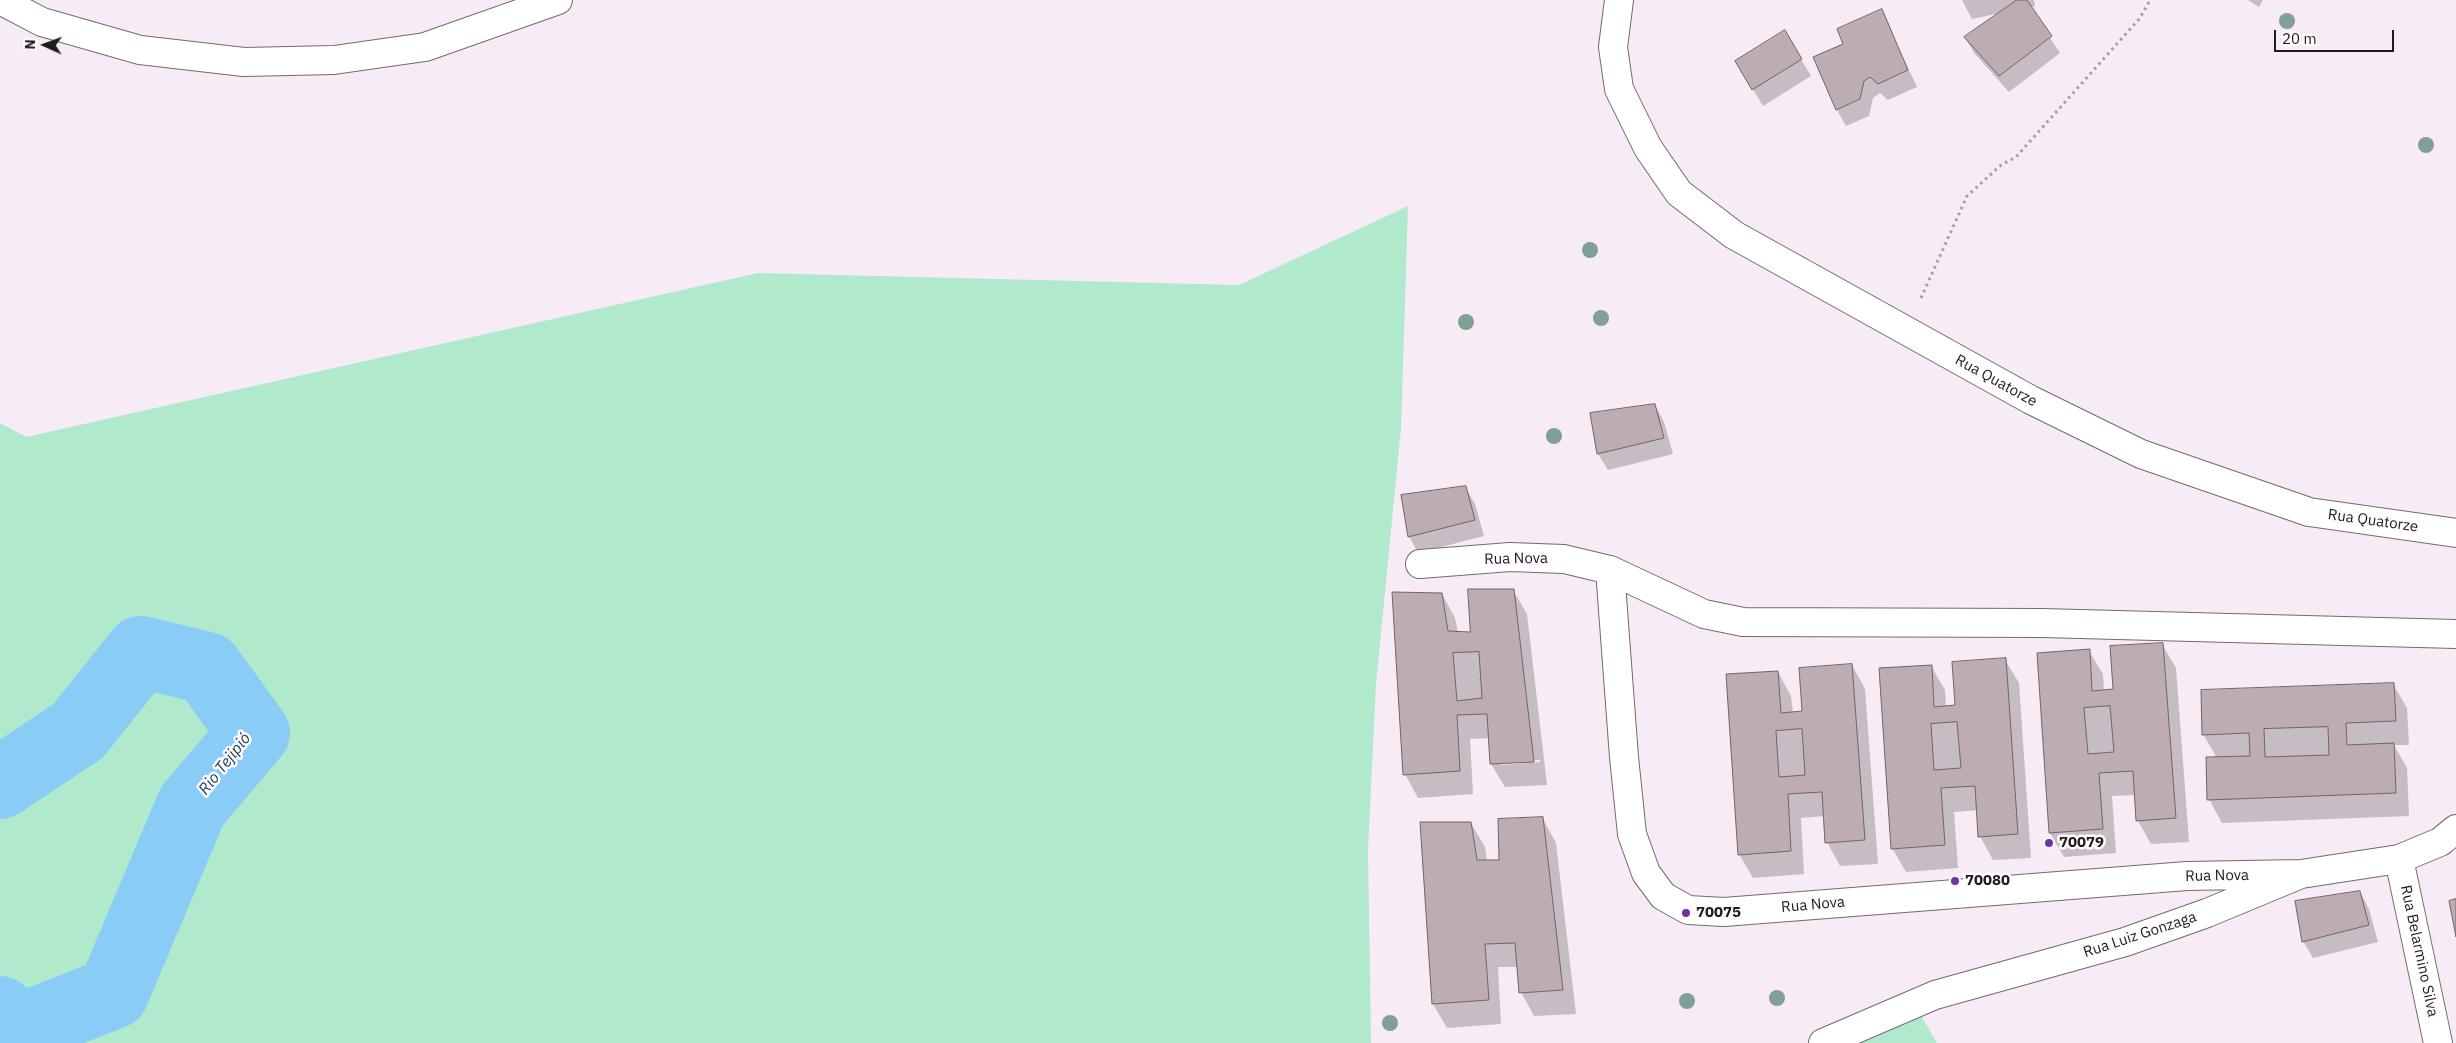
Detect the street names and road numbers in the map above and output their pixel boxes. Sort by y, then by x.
street label: Rua Quatorze [1952,351,2040,411]
street label: Rua Quatorze [2327,506,2419,536]
street label: Rua Nova [1484,549,1548,569]
street label: Rua Nova [2185,866,2249,886]
street label: Rua Belarmino Silva [2396,883,2442,1019]
street label: Rua Nova [1780,893,1846,917]
street label: Rua Luiz Gonzaga [2081,908,2199,962]

